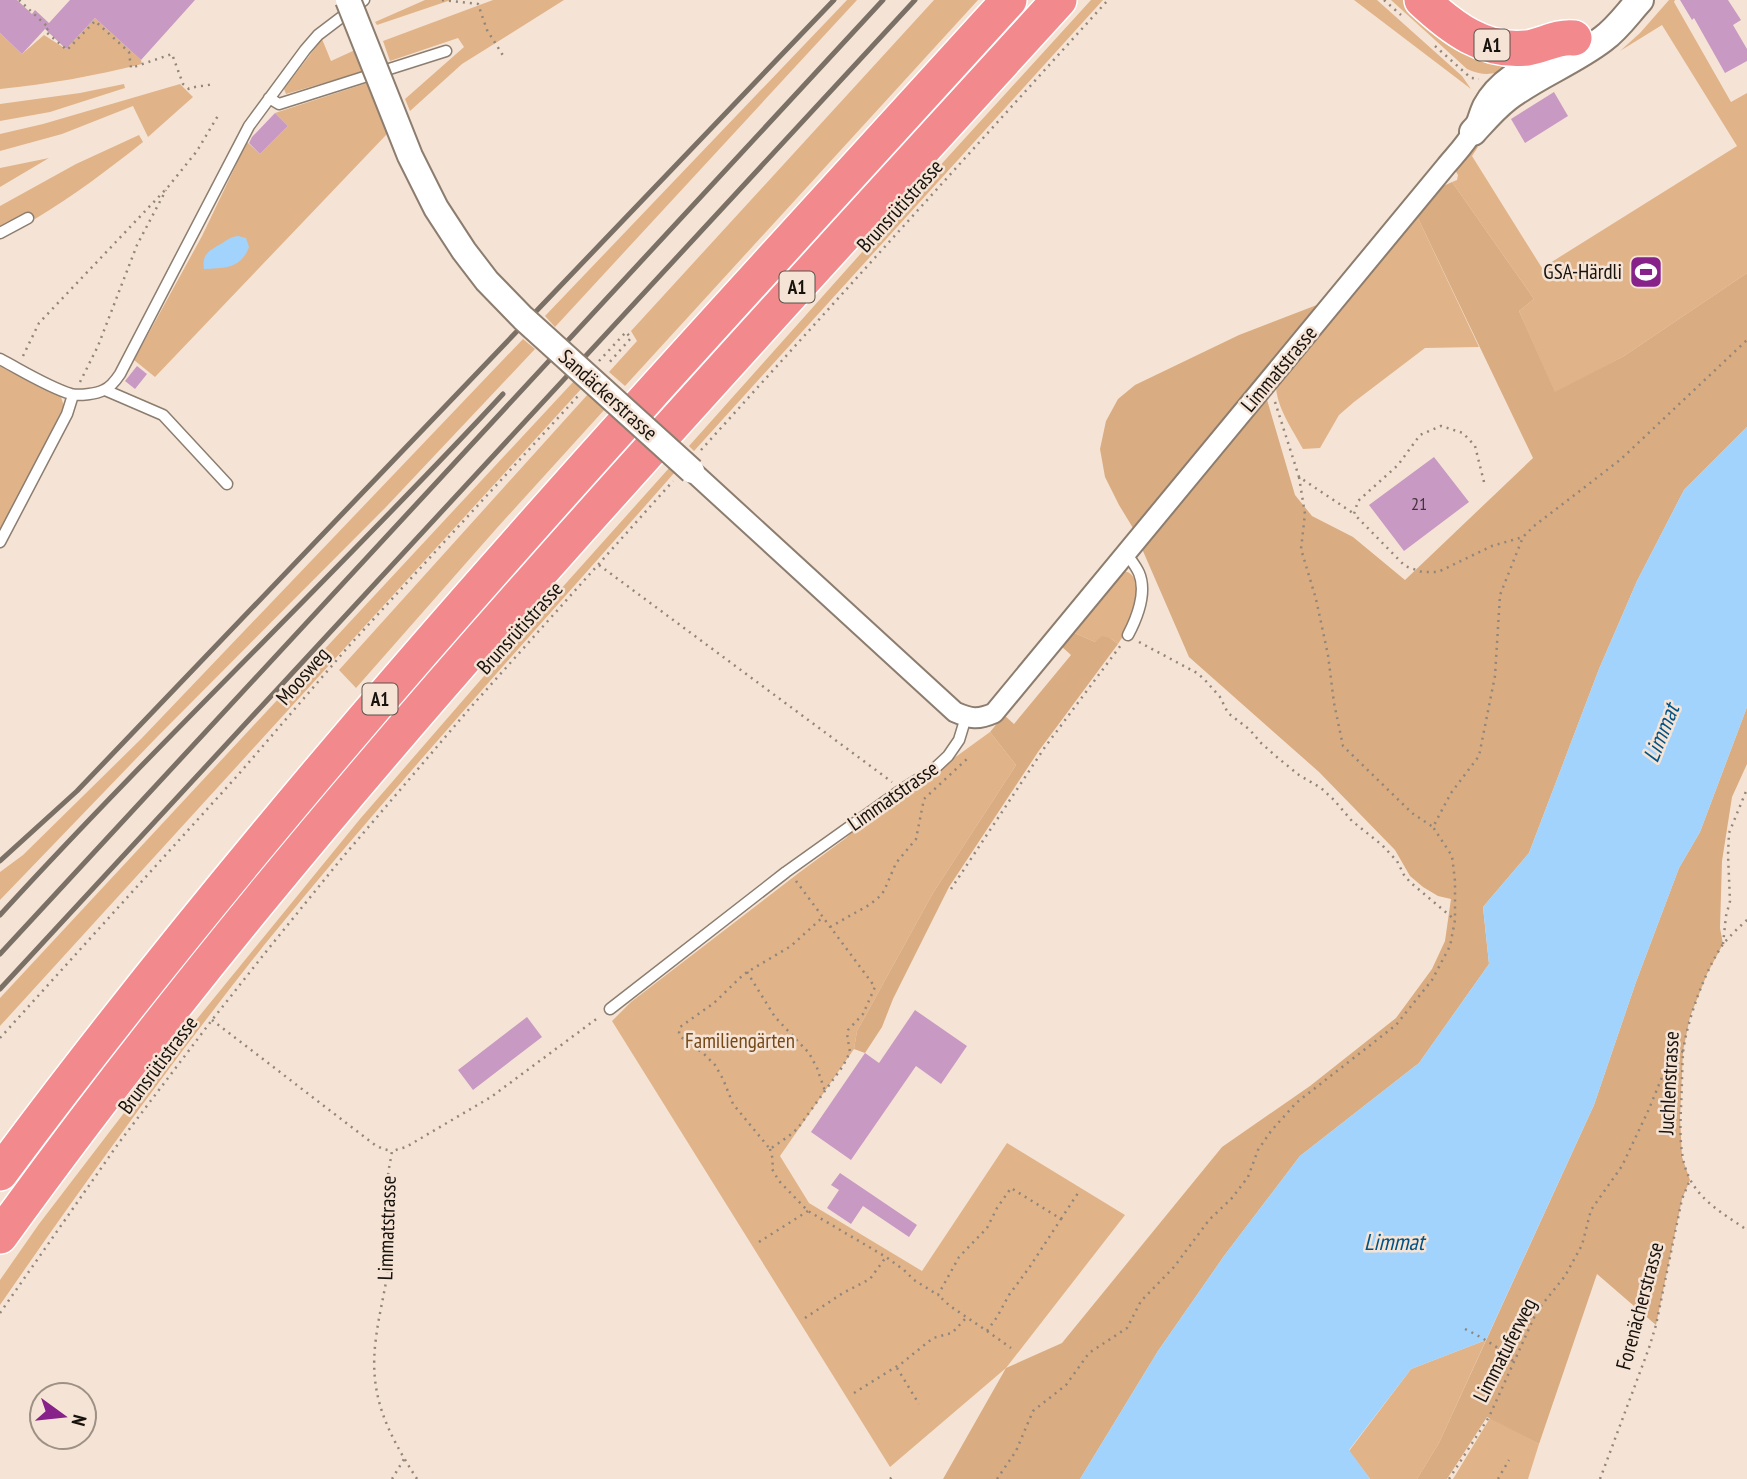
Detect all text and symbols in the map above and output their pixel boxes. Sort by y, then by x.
road number: A1 [1474,30,1510,60]
street label: Brunsrütistrasse [851,153,949,258]
sports icon: GSA-Härdli [1627,253,1665,291]
place label: GSA-Härdli [1543,258,1622,285]
road number: A1 [780,272,814,302]
street label: Limmatstrasse [1235,320,1323,417]
street label: Sandäckerstrasse [553,343,663,446]
house number: 21 [1411,492,1427,515]
street label: Brunsrütistrasse [471,575,569,680]
street label: Moosweg [270,641,335,710]
road number: A1 [362,684,398,714]
water label: Limmat [1636,697,1686,766]
street label: Limmatstrasse [842,755,943,837]
street label: Brunsrütistrasse [112,1010,203,1119]
park label: Familiengärten [685,1027,795,1054]
street label: Juchlenstrasse [1652,1031,1685,1136]
street label: Limmatstrasse [371,1175,402,1281]
water label: Limmat [1364,1227,1427,1256]
street label: Forenächerstrasse [1610,1239,1669,1373]
street label: Limmatuferweg [1467,1293,1542,1406]
north arrow [28,1381,98,1451]
text: N [67,1412,92,1428]

